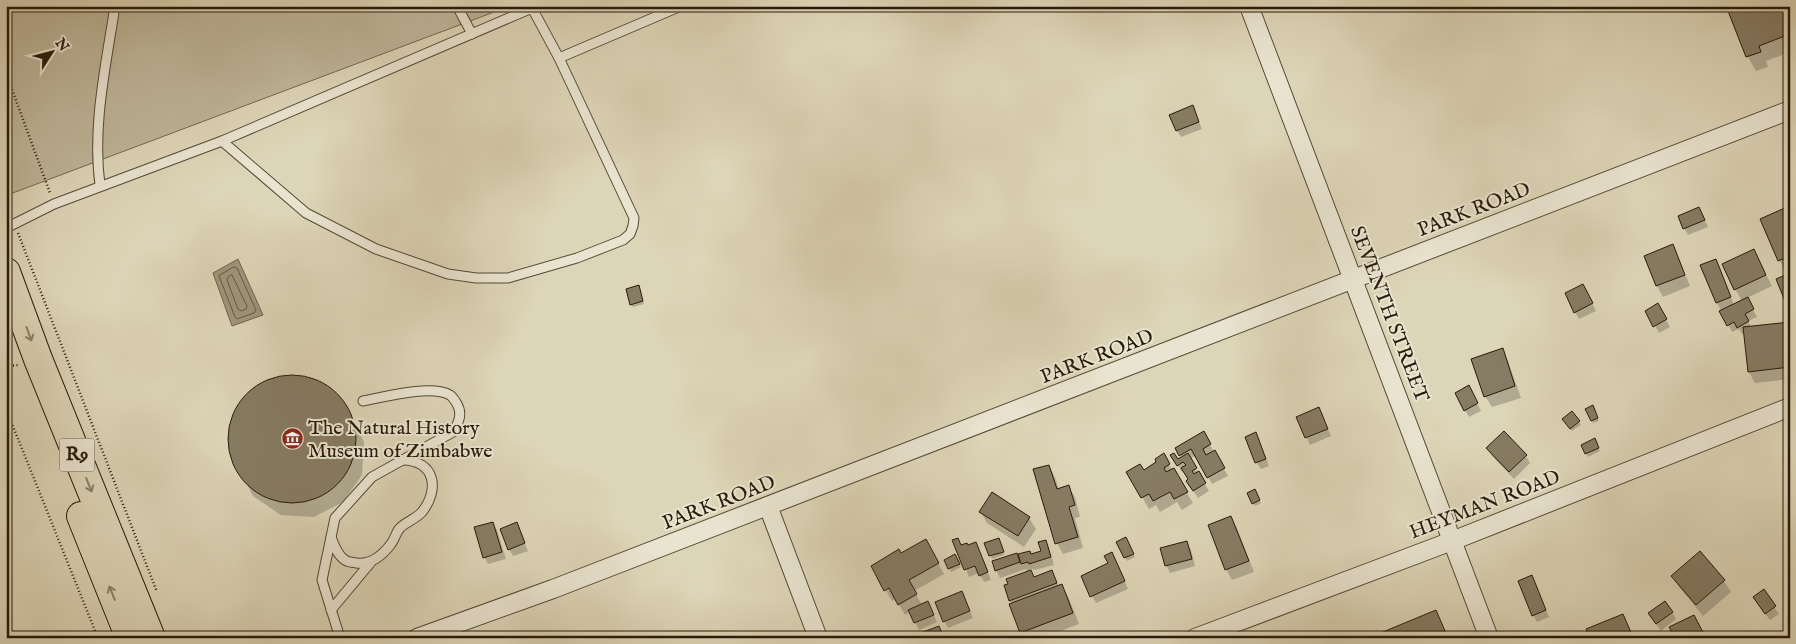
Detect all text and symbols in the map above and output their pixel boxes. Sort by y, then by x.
north arrow [28,28,78,78]
text: N [50,34,73,55]
street label: PARK ROAD [1414,177,1534,243]
street label: SEVENTH STREET [1344,222,1434,406]
street label: PARK ROAD [1037,324,1157,390]
one-way arrow [25,326,34,341]
place label: The Natural History Museum of Zimbabwe [308,416,492,464]
museum icon: The Natural History Museum of Zimbabwe [280,427,304,451]
road number: R9 [60,438,94,472]
street label: HEYMAN ROAD [1406,465,1564,545]
street label: PARK ROAD [659,470,779,536]
one-way arrow [85,477,94,492]
one-way arrow [107,585,116,601]

